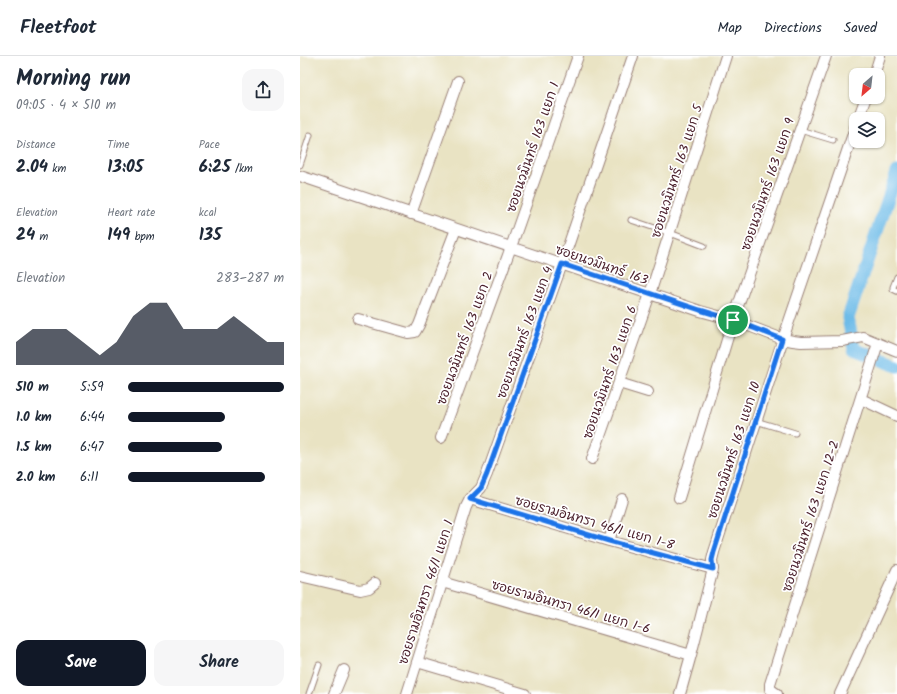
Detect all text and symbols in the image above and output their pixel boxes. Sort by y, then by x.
text: Fleetfoot [20,13,97,43]
text: Map [717,17,742,39]
text: Directions [764,17,822,39]
text: Saved [844,17,877,39]
text: Morning run [16,62,131,97]
north arrow [849,68,885,104]
map controls [849,68,885,148]
button: share [242,69,284,111]
street label: ซอยนวมินทร์ 163 แยก 1 [501,79,566,216]
text: 09:05 · 4 × 510 m [16,95,116,116]
street label: ซอยนวมินทร์ 163 แยก 5 [646,101,709,241]
button: layers [849,112,885,148]
street label: ซอยนวมินทร์ 163 แยก 9 [736,115,801,254]
text: Distance [16,136,56,154]
text: Time [107,136,130,154]
text: Pace [199,136,220,154]
text: 2.04 [16,154,48,181]
text: 13:05 [107,154,143,181]
text: 6:25 [199,154,231,181]
text: km [48,160,66,178]
text: /km [231,160,253,178]
text: Elevation [16,204,58,222]
text: Heart rate [107,204,155,222]
text: kcal [199,204,217,222]
text: 24 [16,222,35,249]
text: 149 [107,222,130,249]
text: 135 [199,222,222,249]
text: m [35,228,48,246]
text: bpm [130,228,155,246]
street label: ซอยนวมินทร์ 163 [552,240,651,291]
street label: ซอยนวมินทร์ 163 แยก 4 [492,263,559,402]
text: Elevation [16,268,65,289]
text: 283–287 m [216,268,284,289]
street label: ซอยนวมินทร์ 163 แยก 2 [432,269,499,408]
street label: ซอยนวมินทร์ 163 แยก 6 [578,303,643,442]
pin [716,303,750,337]
icon: arrive [722,309,744,331]
text: 510 m [16,377,49,398]
text: 5:59 [80,377,104,398]
street label: ซอยนวมินทร์ 163 แยก 10 [702,379,767,522]
text: 1.0 km [16,407,52,428]
text: 6:44 [80,407,105,428]
text: 1.5 km [16,437,52,458]
text: 6:47 [80,437,104,458]
street label: ซอยนวมินทร์ 163 แยก 12-2 [777,438,846,595]
text: 2.0 km [16,467,55,488]
text: 6:11 [80,467,99,488]
street label: ซอยรามอินทรา 46/1 แยก 1-8 [512,491,677,556]
street label: ซอยรามอินทรา 46/1 แยก 1 [393,517,460,668]
street label: ซอยรามอินทรา 46/1 แยก 1-6 [489,575,652,640]
button: Save [16,640,146,686]
button: Share [154,640,284,686]

